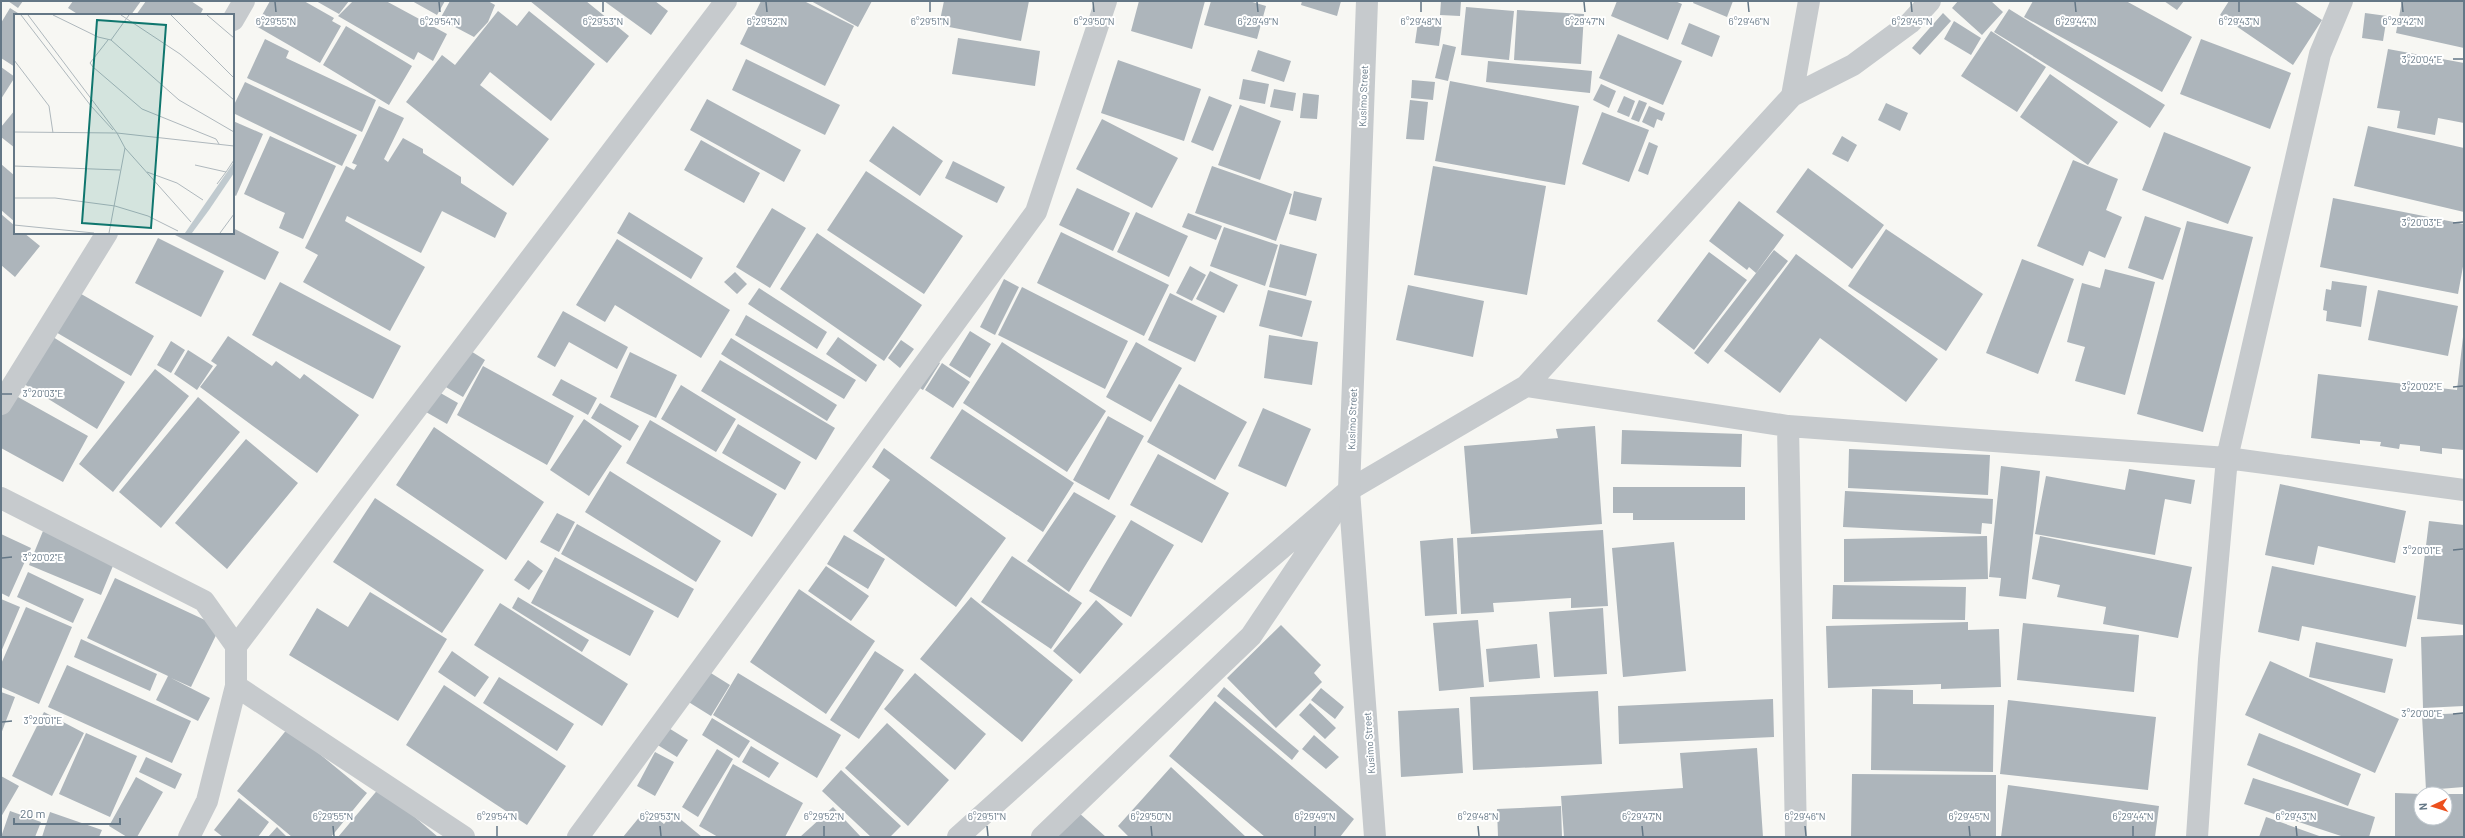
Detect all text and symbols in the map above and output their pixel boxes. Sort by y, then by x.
inset map [14,14,234,234]
text: 6°29'55"N [256,15,296,27]
text: 6°29'54"N [420,15,460,27]
text: 6°29'53"N [583,15,623,27]
text: 6°29'52"N [747,15,787,27]
text: 6°29'51"N [911,15,949,27]
text: 6°29'50"N [1073,15,1115,27]
text: 6°29'49"N [1238,15,1278,27]
text: 6°29'48"N [1401,15,1441,27]
text: 6°29'47"N [1565,15,1605,27]
text: 6°29'46"N [1729,15,1769,27]
text: 6°29'45"N [1892,15,1932,27]
text: 6°29'44"N [2055,15,2097,27]
text: 6°29'43"N [2219,15,2259,27]
text: 6°29'42"N [2382,15,2424,27]
text: 3°20'04"E [2402,53,2442,65]
street label: Kusimo Street [1356,65,1370,127]
text: 3°20'03"E [2402,216,2442,228]
text: 3°20'02"E [2402,380,2442,392]
text: 3°20'03"E [23,387,63,399]
street label: Kusimo Street [1345,388,1359,450]
text: 3°20'01"E [2403,544,2441,556]
text: 3°20'02"E [23,551,63,563]
text: 3°20'00"E [2401,707,2443,719]
street label: Kusimo Street [1361,711,1377,774]
text: 3°20'01"E [24,714,62,726]
north arrow [2413,786,2453,826]
scale bar [14,800,120,826]
text: N [2416,803,2429,811]
text: 20 m [20,806,46,820]
text: 6°29'55"N [313,810,353,822]
text: 6°29'54"N [477,810,517,822]
text: 6°29'53"N [640,810,680,822]
text: 6°29'52"N [804,810,844,822]
text: 6°29'51"N [968,810,1006,822]
text: 6°29'50"N [1130,810,1172,822]
text: 6°29'49"N [1295,810,1335,822]
text: 6°29'48"N [1458,810,1498,822]
text: 6°29'47"N [1622,810,1662,822]
text: 6°29'46"N [1785,810,1825,822]
text: 6°29'45"N [1949,810,1989,822]
text: 6°29'44"N [2112,810,2154,822]
text: 6°29'43"N [2276,810,2316,822]

